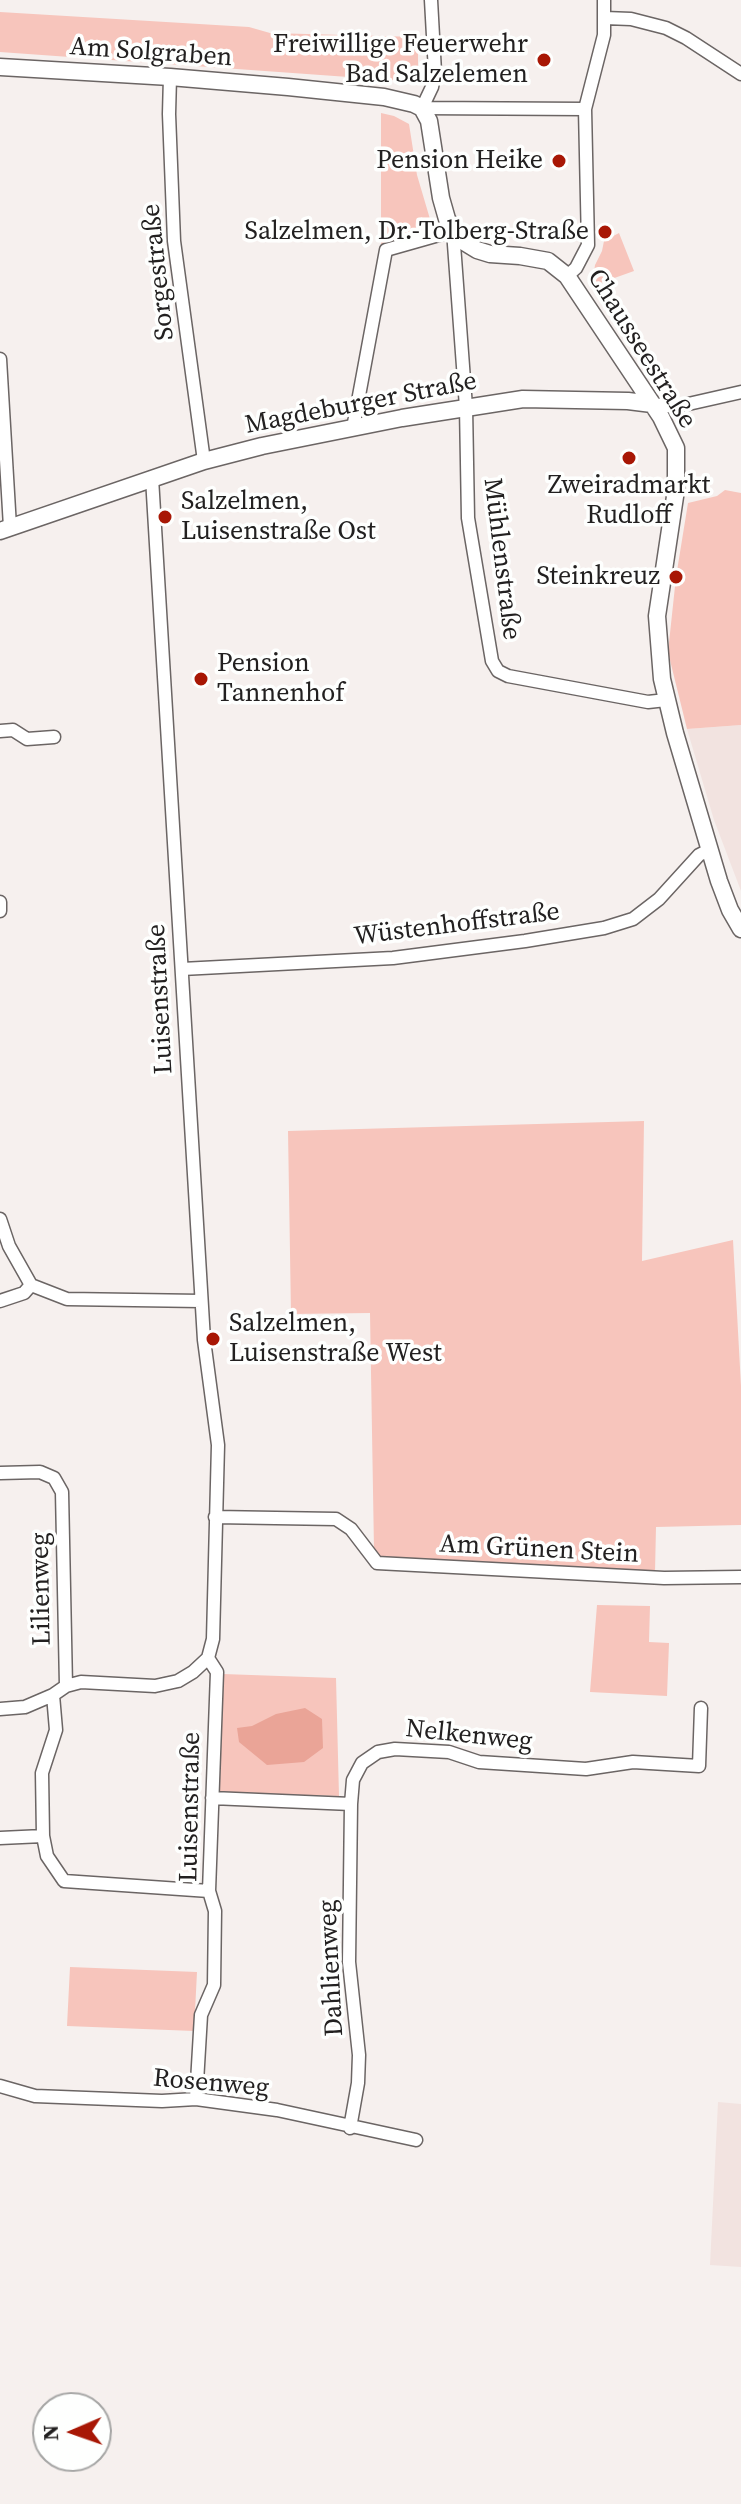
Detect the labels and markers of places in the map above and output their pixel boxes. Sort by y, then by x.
place label: Freiwillige Feuerwehr Bad Salzelemen [273,29,528,90]
marker: Freiwillige Feuerwehr Bad Salzelemen [535,51,553,69]
place label: Pension Heike [376,145,543,177]
marker: Pension Heike [550,152,568,170]
place label: Salzelmen, Dr.-Tolberg-Straße [245,216,589,248]
marker: Salzelmen, Dr.-Tolberg-Straße [596,223,614,241]
marker: Zweiradmarkt Rudloff [620,449,638,467]
place label: Zweiradmarkt Rudloff [548,470,710,532]
place label: Salzelmen, Luisenstraße Ost [181,486,376,548]
marker: Salzelmen, Luisenstraße Ost [156,508,174,526]
place label: Steinkreuz [537,561,660,593]
marker: Steinkreuz [667,568,685,586]
place label: Pension Tannenhof [217,648,344,710]
marker: Pension Tannenhof [192,670,210,688]
place label: Salzelmen, Luisenstraße West [229,1308,442,1370]
marker: Salzelmen, Luisenstraße West [204,1330,222,1348]

